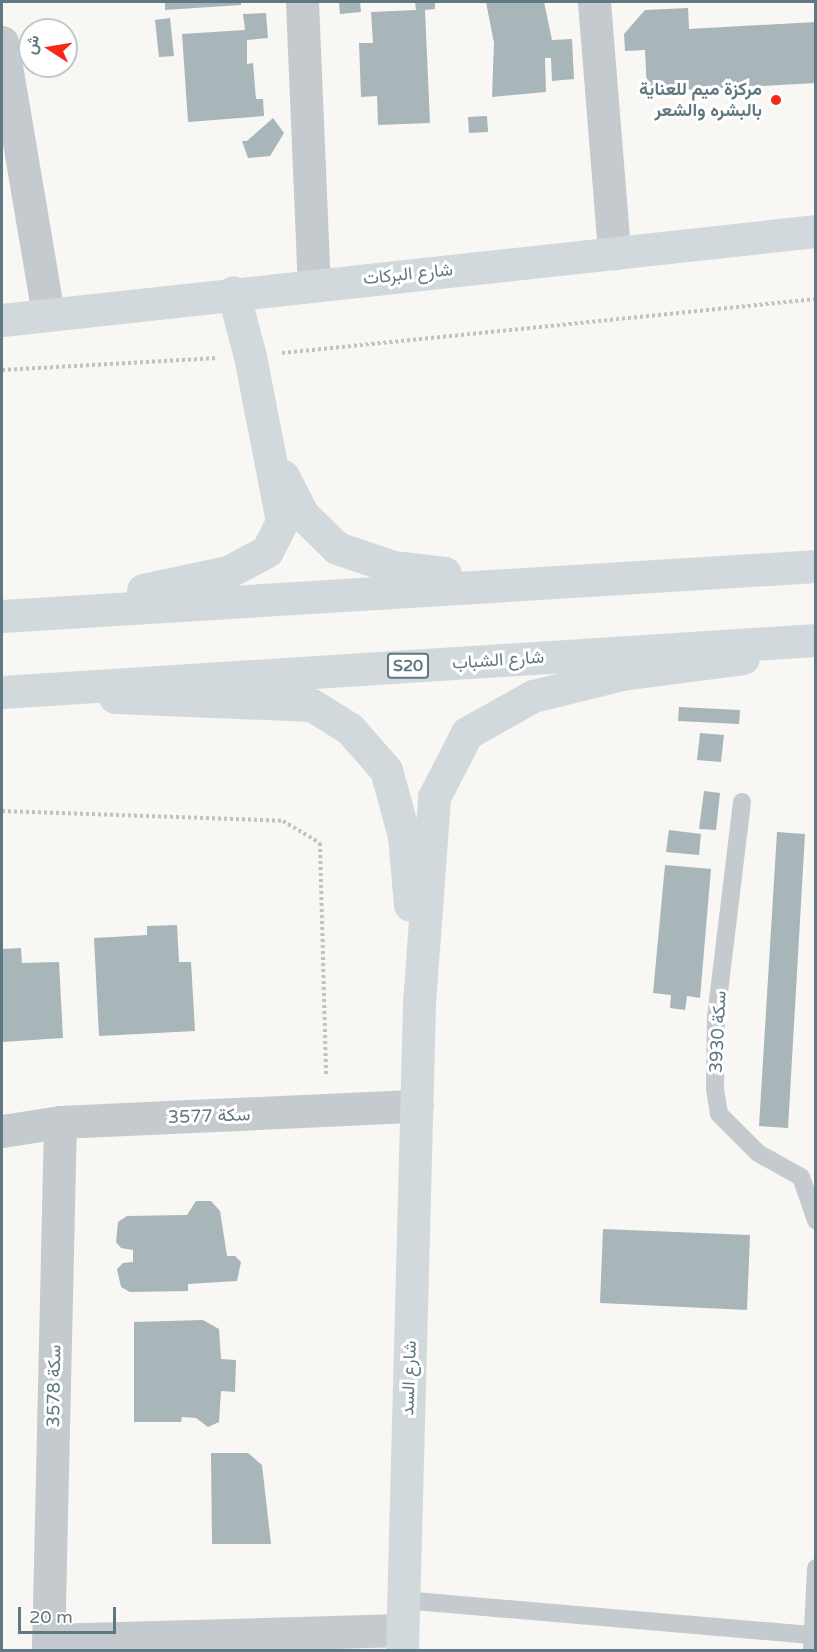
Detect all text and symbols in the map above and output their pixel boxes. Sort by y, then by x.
north arrow [18,18,78,78]
text: ش [21,33,44,56]
place label: مركزة ميم للعناية بالبشره والشعر [639,79,762,122]
marker: مركزة ميم للعناية بالبشره والشعر [767,91,785,109]
street label: شارع البركات [362,259,454,289]
street label: شارع الشباب [451,646,545,674]
road number: S20 [387,653,429,679]
street label: سكة 3930 [705,990,731,1074]
street label: سكة 3577 [167,1104,251,1128]
street label: شارع السد [397,1340,421,1416]
street label: سكة 3578 [42,1345,66,1427]
scale bar [21,1595,118,1633]
text: 20 m [29,1606,73,1628]

